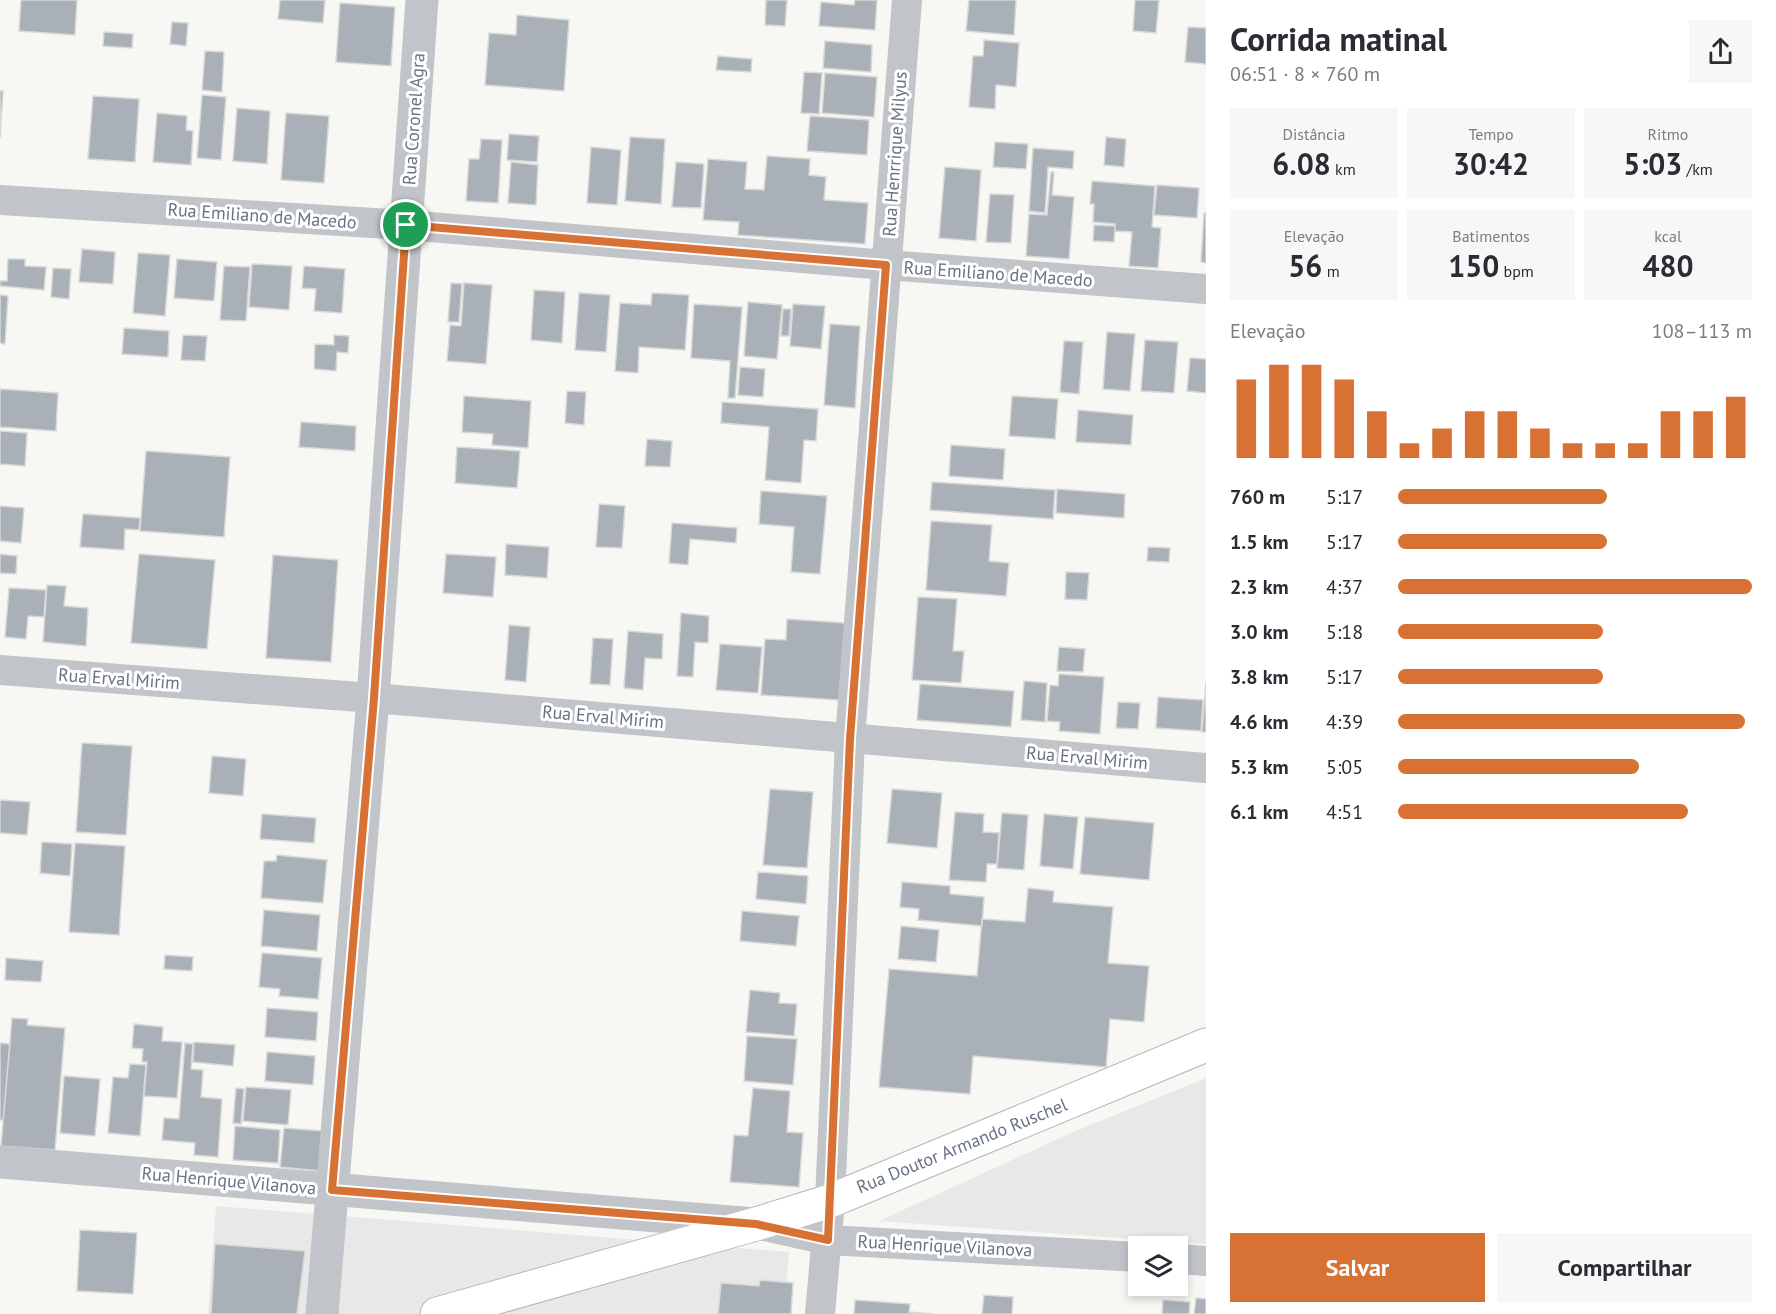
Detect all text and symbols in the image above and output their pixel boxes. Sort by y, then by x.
text: Corrida matinal [1230,17,1447,60]
button: share [1689,20,1752,83]
street label: Rua Coronel Agra [397,52,430,186]
text: 06:51 · 8 × 760 m [1230,61,1380,87]
street label: Rua Henrrique Milyus [877,71,912,237]
text: Distância [1282,124,1346,144]
text: Tempo [1468,124,1514,144]
text: Ritmo [1648,124,1688,144]
text: 6.08 [1272,144,1331,183]
text: 30:42 [1453,144,1529,183]
text: 5:03 [1623,144,1682,183]
text: km [1331,159,1356,179]
text: /km [1682,159,1713,179]
street label: Rua Emiliano de Macedo [167,197,357,234]
pin [380,199,431,250]
icon: arrive [389,208,422,241]
text: Elevação [1284,226,1344,246]
text: Batimentos [1452,226,1530,246]
text: kcal [1654,226,1682,246]
text: 56 [1288,246,1322,285]
text: 150 [1448,246,1499,285]
text: 480 [1642,246,1694,285]
street label: Rua Emiliano de Macedo [903,255,1093,292]
text: m [1322,261,1340,281]
text: bpm [1499,261,1534,281]
text: Elevação [1230,318,1306,344]
text: 108–113 m [1652,318,1752,344]
text: 760 m [1230,484,1285,510]
text: 5:17 [1326,484,1363,510]
text: 1.5 km [1230,529,1289,555]
text: 5:17 [1326,529,1363,555]
text: 2.3 km [1230,574,1289,600]
text: 4:37 [1326,574,1363,600]
text: 3.0 km [1230,619,1289,645]
text: 5:18 [1326,619,1363,645]
street label: Rua Erval Mirim [57,663,181,694]
text: 3.8 km [1230,664,1289,690]
text: 5:17 [1326,664,1363,690]
street label: Rua Erval Mirim [541,700,665,733]
text: 4.6 km [1230,709,1289,735]
text: 4:39 [1326,709,1363,735]
street label: Rua Erval Mirim [1025,741,1149,774]
text: 5.3 km [1230,754,1289,780]
text: 5:05 [1326,754,1363,780]
text: 6.1 km [1230,799,1289,825]
text: 4:51 [1326,799,1363,825]
street label: Rua Doutor Armando Ruschel [853,1092,1071,1198]
street label: Rua Henrique Vilanova [141,1161,317,1200]
street label: Rua Henrique Vilanova [857,1229,1033,1262]
button: Salvar [1230,1233,1485,1302]
button: Compartilhar [1497,1233,1752,1302]
map controls [1128,1236,1188,1296]
button: layers [1128,1236,1188,1296]

